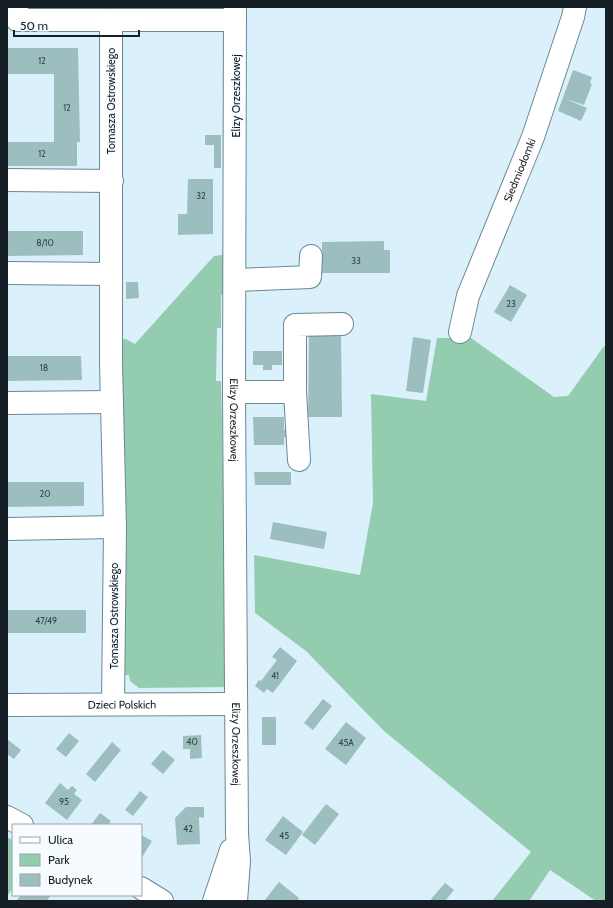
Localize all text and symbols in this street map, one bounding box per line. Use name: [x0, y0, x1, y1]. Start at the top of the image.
scale bar: [14, 12, 139, 38]
text: 50 m: [20, 18, 48, 33]
street label: Tomasza Ostrowskiego: [104, 48, 118, 154]
street label: Elizy Orzeszkowej: [229, 54, 243, 138]
house number: 12: [38, 55, 46, 66]
house number: 12: [63, 102, 71, 113]
street label: Siedmiodomki: [500, 136, 539, 204]
house number: 12: [38, 148, 46, 159]
house number: 32: [196, 190, 206, 201]
house number: 8/10: [36, 237, 54, 248]
house number: 33: [351, 255, 361, 266]
house number: 23: [506, 298, 516, 309]
house number: 18: [40, 362, 48, 373]
street label: Elizy Orzeszkowej: [227, 378, 241, 462]
house number: 20: [40, 488, 51, 499]
street label: Tomasza Ostrowskiego: [107, 563, 121, 669]
house number: 47/49: [35, 615, 57, 626]
house number: 41: [271, 670, 279, 681]
street label: Dzieci Polskich: [88, 697, 156, 712]
street label: Elizy Orzeszkowej: [229, 702, 244, 786]
house number: 40: [186, 736, 198, 747]
house number: 45A: [338, 737, 354, 748]
house number: 95: [59, 796, 69, 807]
house number: 42: [183, 823, 193, 834]
legend: [12, 824, 142, 896]
house number: 45: [279, 830, 289, 841]
text: Ulica: [48, 832, 73, 847]
text: Park: [48, 852, 70, 867]
text: Budynek: [48, 872, 93, 887]

